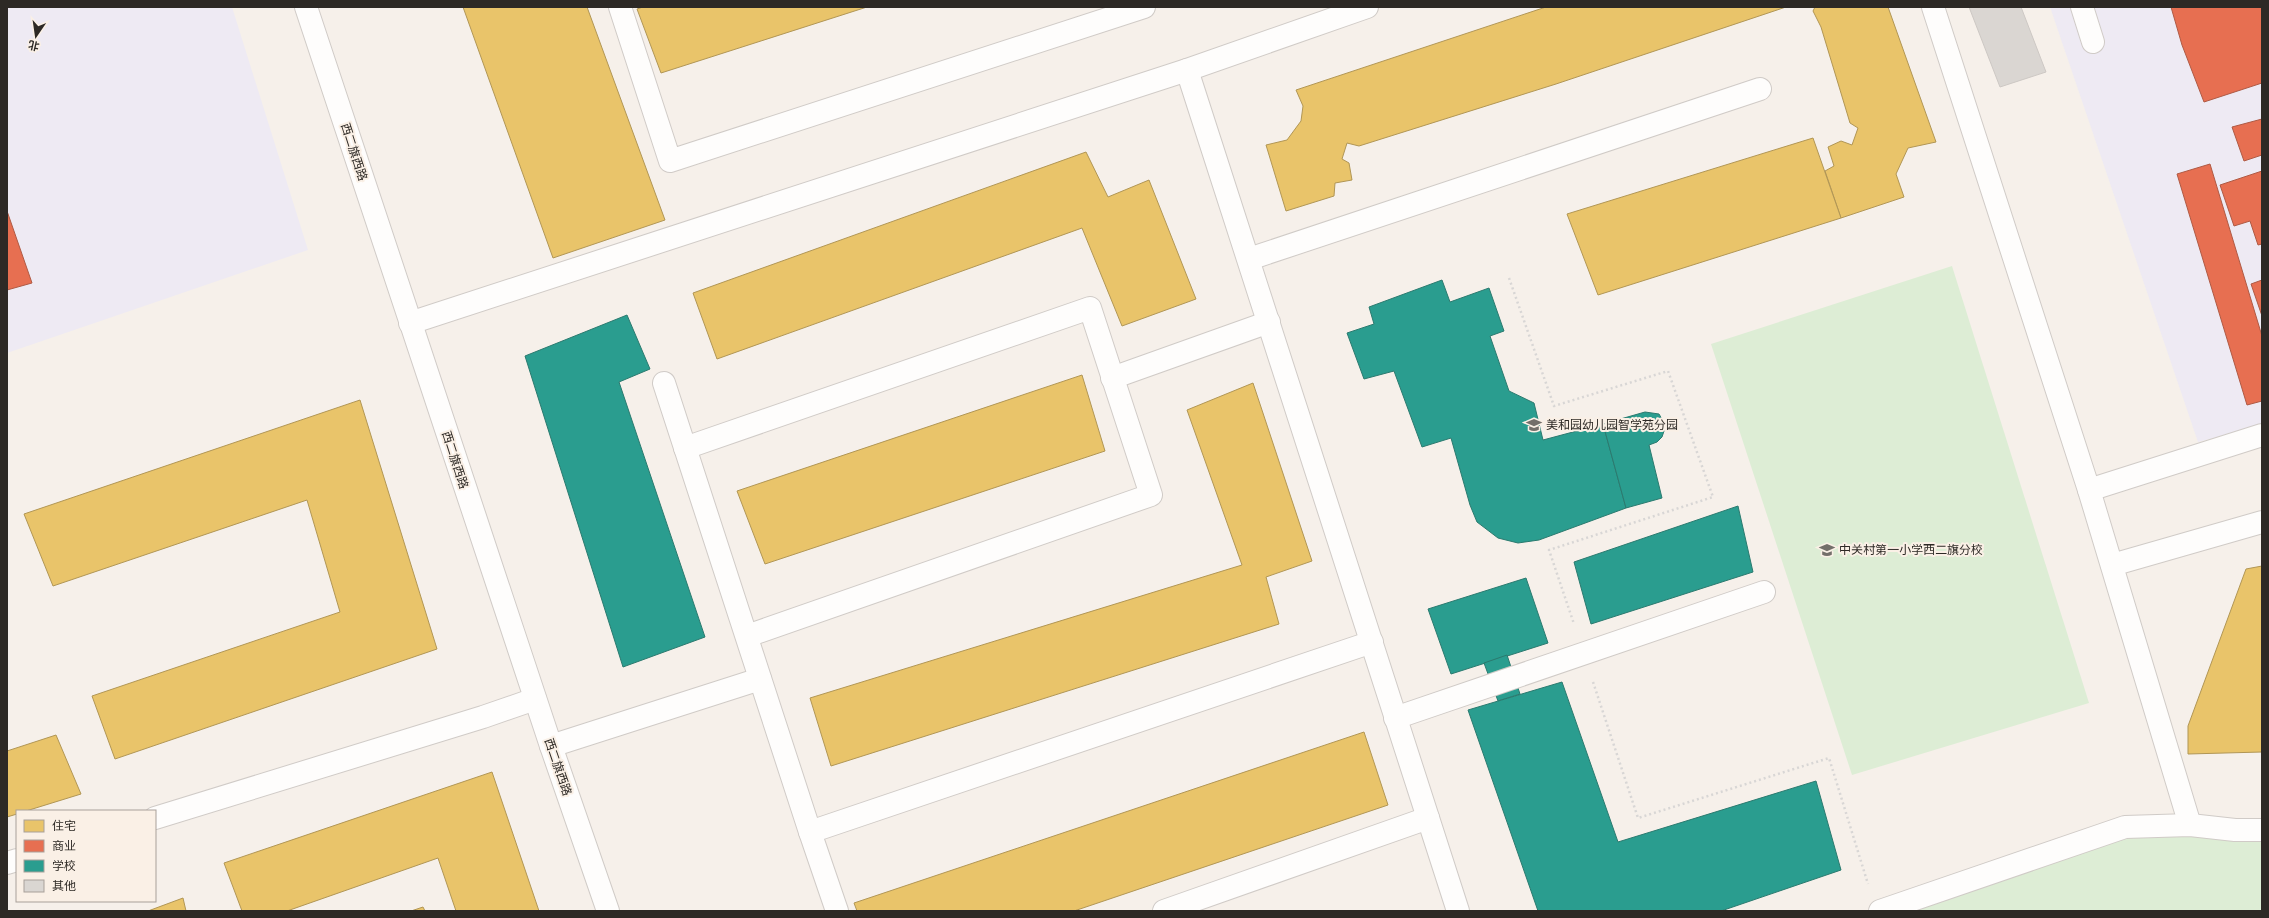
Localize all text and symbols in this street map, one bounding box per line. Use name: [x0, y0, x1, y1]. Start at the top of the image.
north arrow: [16, 16, 56, 56]
text: 北: [27, 38, 41, 53]
street label: 西二旗西路: [337, 121, 370, 183]
school or university icon: 美和园幼儿园智学苑分园: [1525, 416, 1543, 434]
place label: 美和园幼儿园智学苑分园: [1546, 418, 1678, 433]
street label: 西二旗西路: [438, 429, 471, 491]
school or university icon: 中关村第一小学西二旗分校: [1818, 541, 1836, 559]
place label: 中关村第一小学西二旗分校: [1839, 543, 1983, 558]
street label: 西二旗西路: [541, 736, 574, 798]
legend: [16, 810, 156, 902]
text: 住宅: [52, 819, 76, 834]
text: 商业: [52, 839, 76, 854]
text: 学校: [52, 859, 76, 874]
text: 其他: [52, 879, 76, 894]

